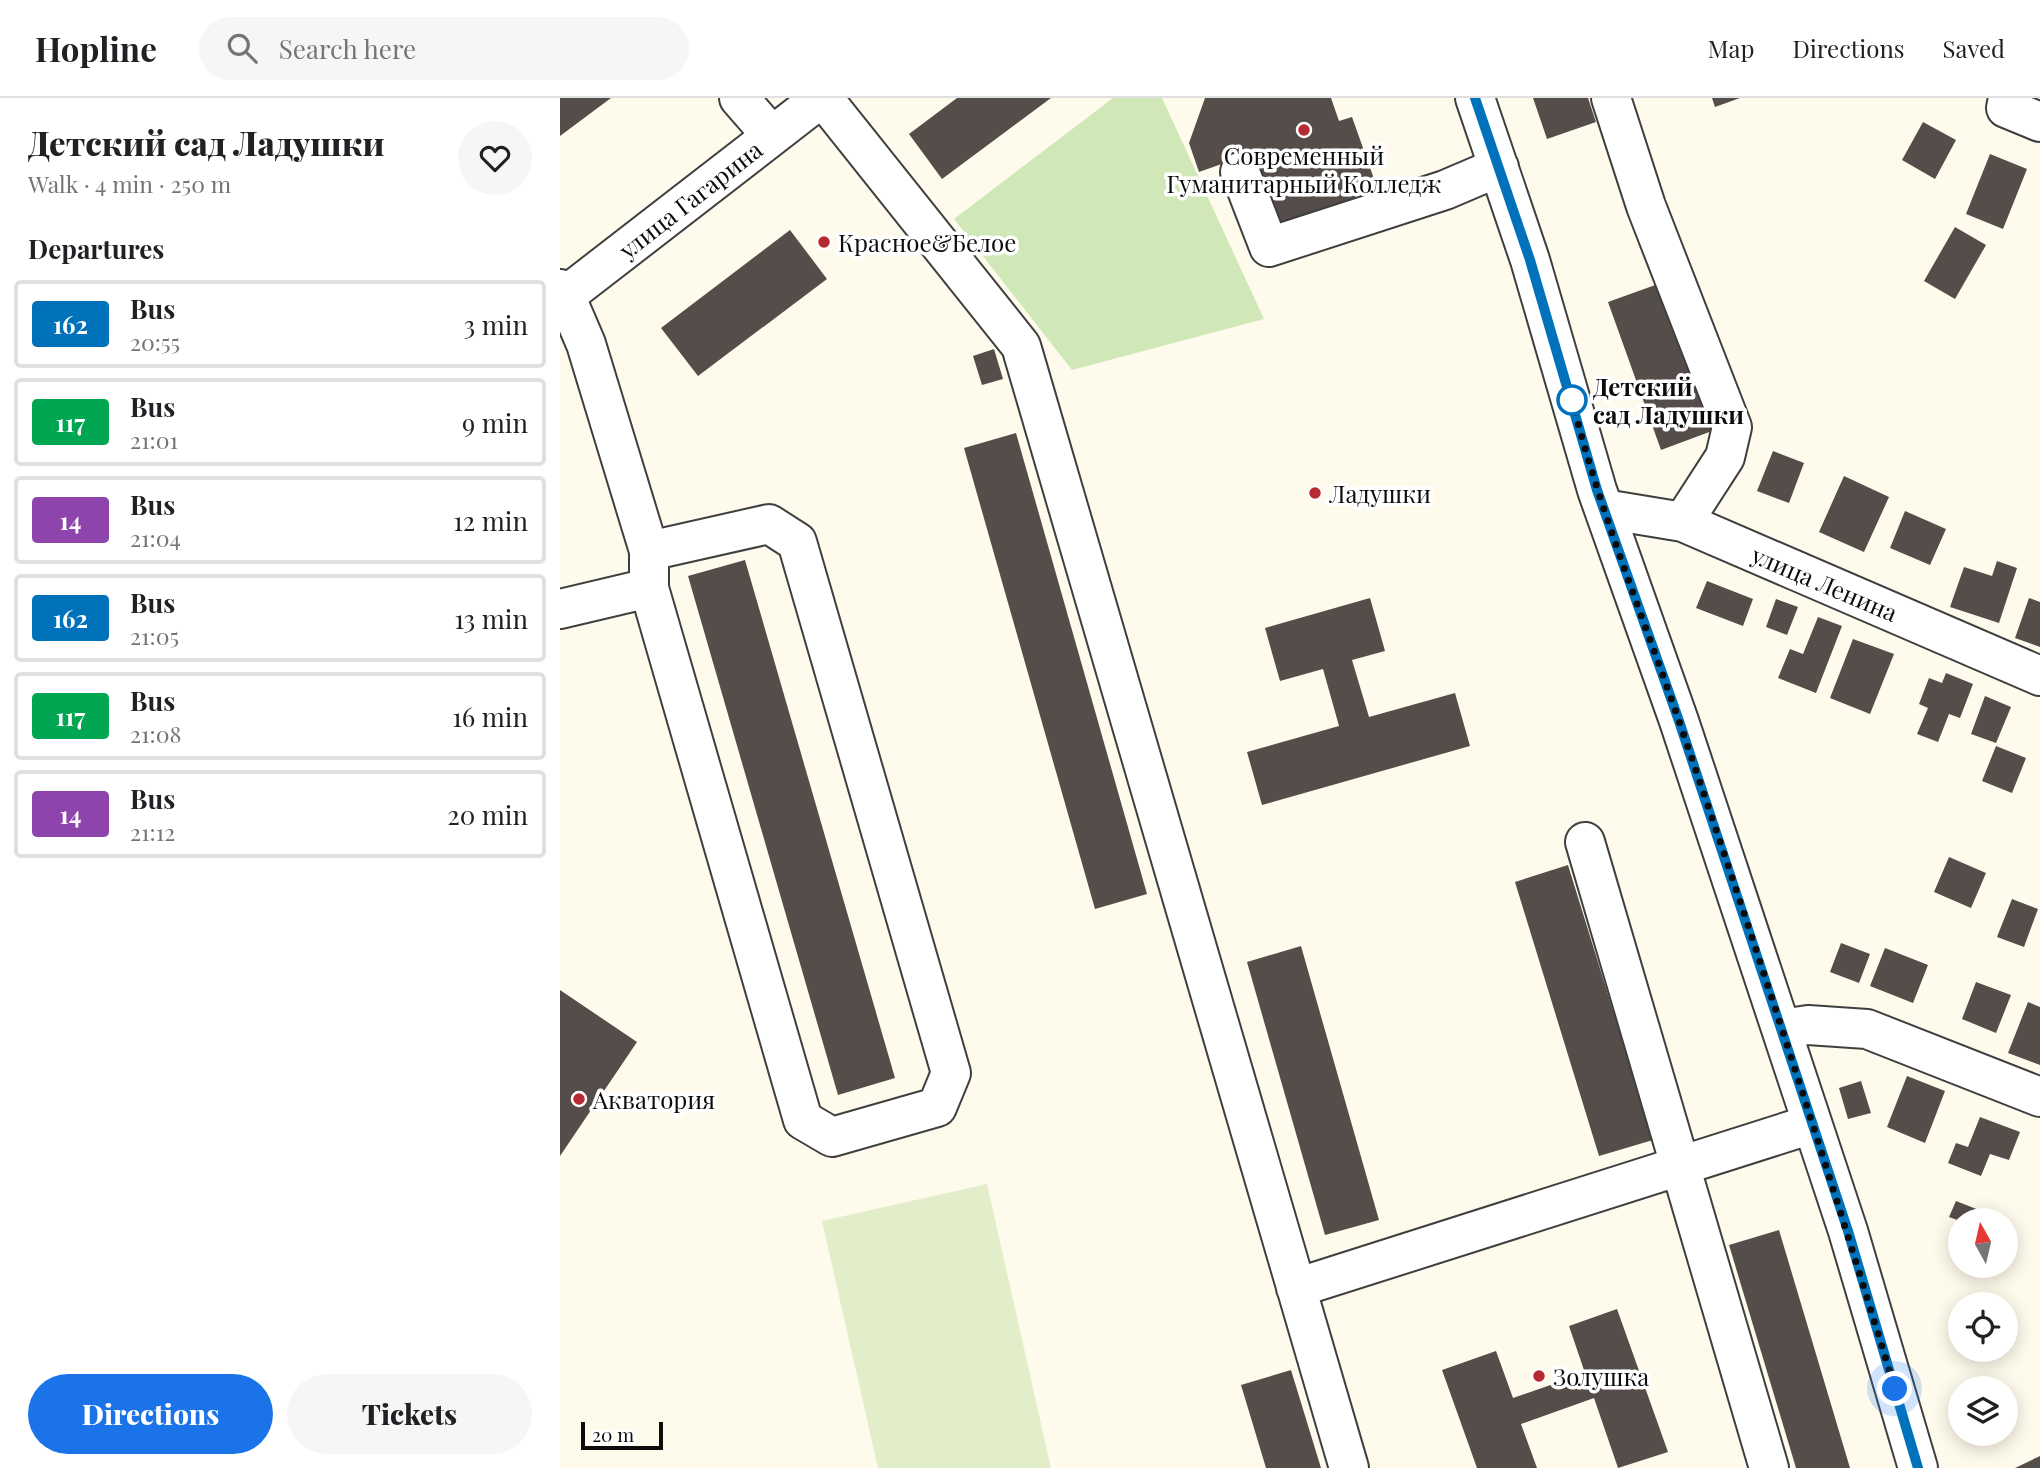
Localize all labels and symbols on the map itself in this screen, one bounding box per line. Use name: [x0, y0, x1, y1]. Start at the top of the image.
marker: Современный Гуманитарный Колледж: [1296, 122, 1312, 138]
street label: улица Гагарина: [611, 133, 768, 266]
place label: Современный Гуманитарный Колледж: [1166, 139, 1442, 199]
place label: Красное&Белое: [838, 226, 1016, 258]
marker: Красное&Белое: [816, 234, 832, 250]
place label: Детский сад Ладушки: [1593, 370, 1744, 430]
marker: Детский сад Ладушки: [1557, 385, 1587, 415]
place label: Ладушки: [1328, 477, 1431, 509]
marker: Ладушки: [1307, 485, 1323, 501]
street label: улица Ленина: [1746, 538, 1903, 628]
place label: Акватория: [592, 1083, 715, 1115]
marker: Акватория: [571, 1091, 587, 1107]
north arrow: [1948, 1208, 2018, 1278]
place label: Золушка: [1553, 1360, 1649, 1392]
marker: Золушка: [1531, 1368, 1547, 1384]
your location: [1877, 1371, 1912, 1406]
scale bar: [581, 1419, 663, 1451]

